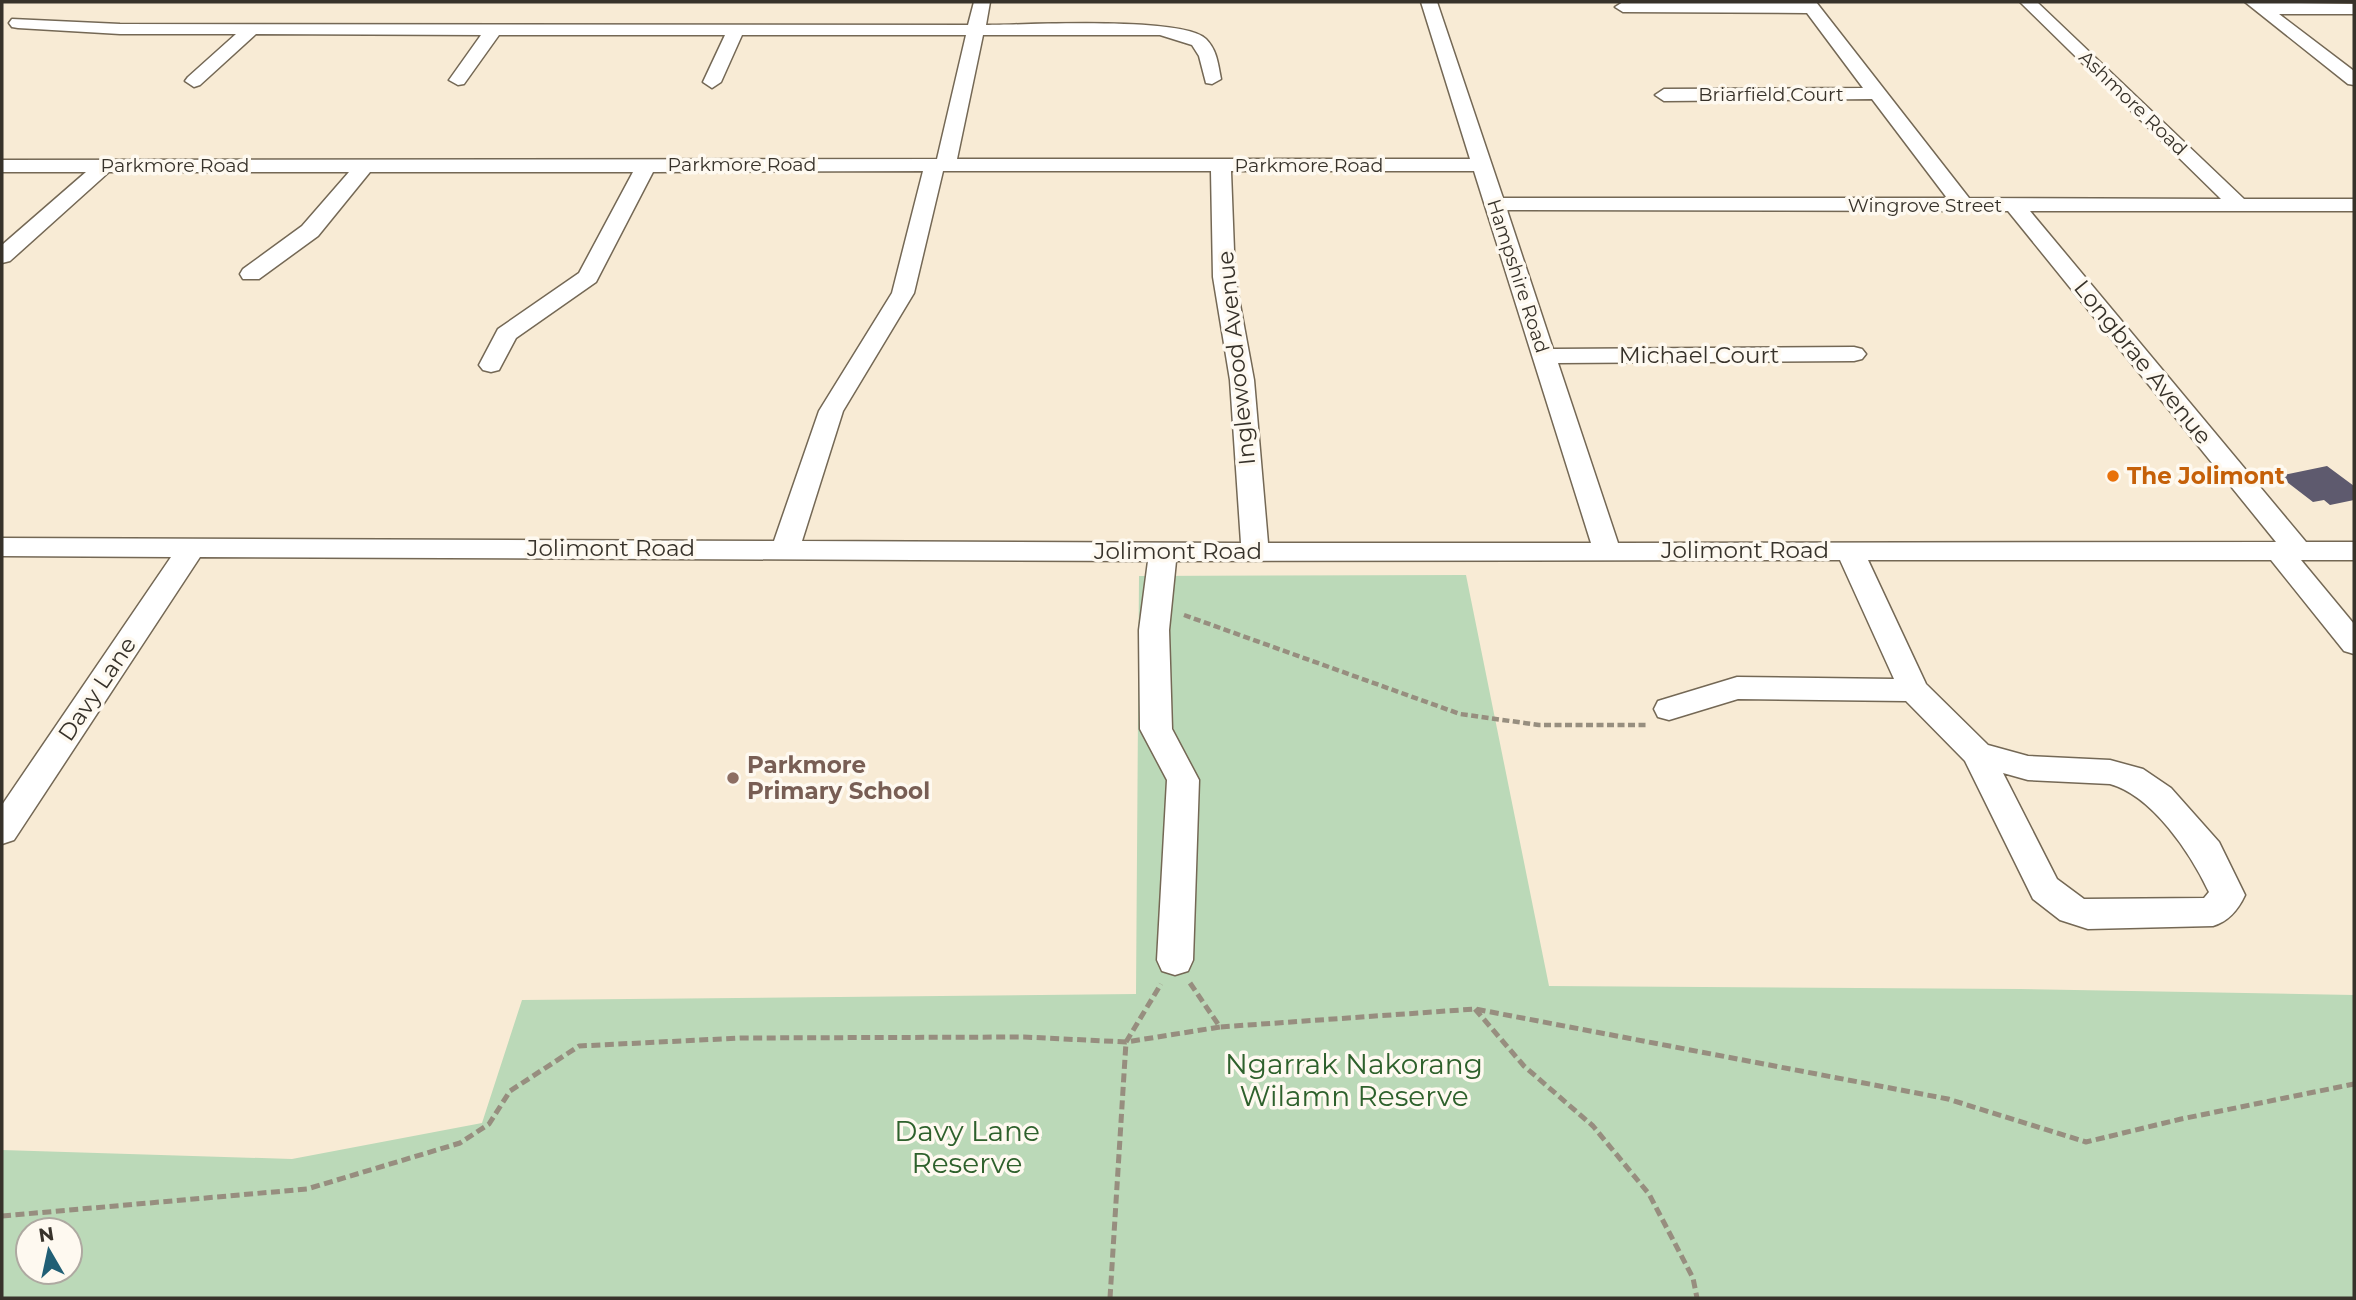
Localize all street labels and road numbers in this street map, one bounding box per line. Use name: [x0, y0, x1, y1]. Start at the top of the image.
street label: Ashmore Road: [2074, 46, 2192, 160]
street label: Briarfield Court: [1698, 83, 1844, 106]
street label: Parkmore Road: [668, 153, 816, 176]
street label: Parkmore Road: [101, 154, 249, 177]
street label: Parkmore Road: [1235, 154, 1383, 177]
street label: Wingrove Street: [1848, 194, 2003, 217]
street label: Hampshire Road: [1482, 196, 1554, 356]
street label: Inglewood Avenue: [1211, 250, 1261, 466]
street label: Longbrae Avenue: [2068, 274, 2218, 450]
street label: Michael Court: [1619, 341, 1779, 369]
street label: Jolimont Road: [526, 534, 695, 562]
street label: Jolimont Road: [1660, 536, 1829, 564]
street label: Jolimont Road: [1093, 537, 1262, 565]
street label: Davy Lane: [52, 632, 142, 746]

